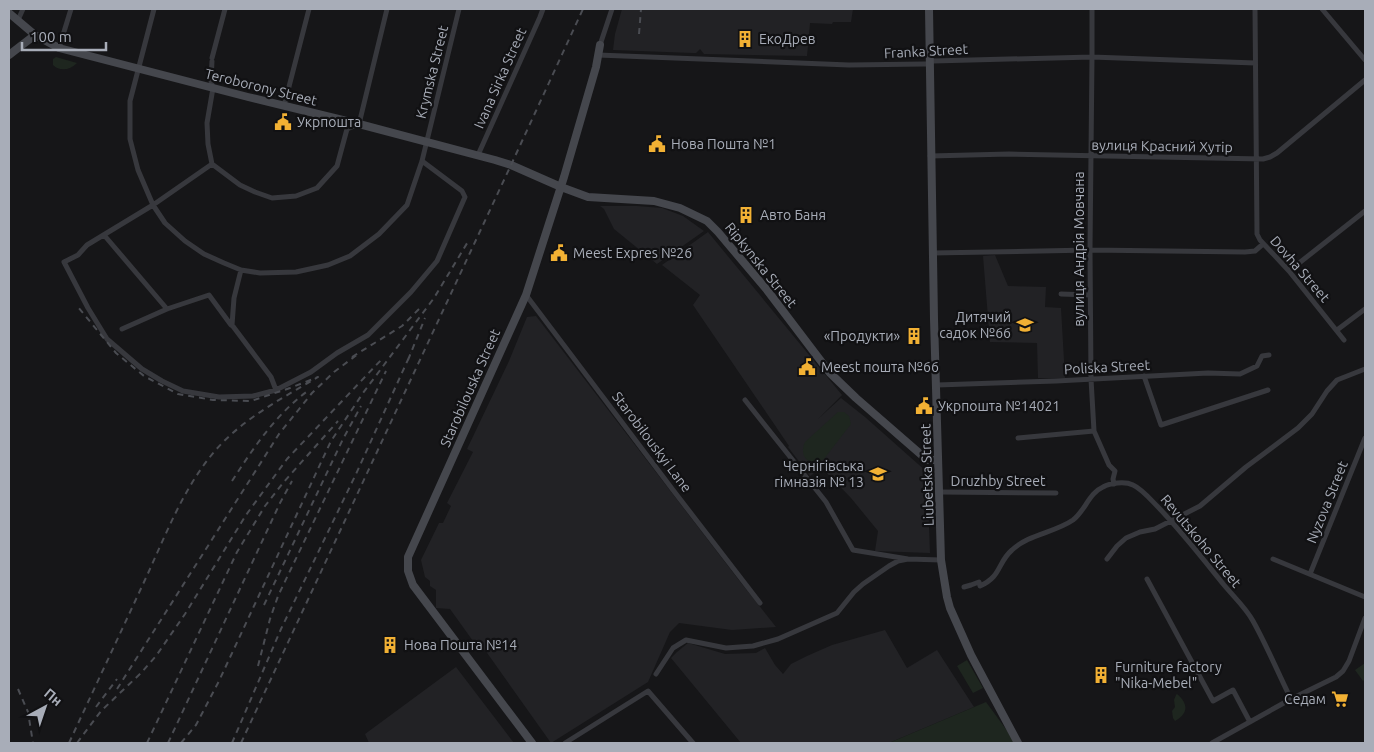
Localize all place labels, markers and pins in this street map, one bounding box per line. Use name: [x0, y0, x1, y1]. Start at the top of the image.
building icon: ЕкоДрев: [735, 29, 755, 49]
place label: ЕкоДрев: [759, 31, 815, 47]
public building icon: Укрпошта: [273, 112, 293, 132]
place label: Укрпошта: [297, 114, 361, 130]
public building icon: Нова Пошта №1: [647, 134, 667, 154]
place label: Нова Пошта №1: [671, 136, 776, 152]
building icon: Авто Баня: [736, 205, 756, 225]
place label: Авто Баня: [760, 207, 826, 223]
public building icon: Meest Expres №26: [549, 243, 569, 263]
place label: Meest Expres №26: [573, 245, 692, 261]
place label: Дитячий садок №66: [939, 309, 1011, 341]
school or university icon: Дитячий садок №66: [1015, 315, 1035, 335]
building icon: «Продукти»: [904, 326, 924, 346]
place label: «Продукти»: [824, 328, 900, 344]
public building icon: Meest пошта №66: [797, 357, 817, 377]
place label: Meest пошта №66: [821, 359, 939, 375]
public building icon: Укрпошта №14021: [914, 396, 934, 416]
place label: Укрпошта №14021: [938, 398, 1060, 414]
place label: Чернігівська гімназія № 13: [774, 458, 864, 490]
school or university icon: Чернігівська гімназія № 13: [868, 464, 888, 484]
building icon: Нова Пошта №14: [380, 635, 400, 655]
place label: Нова Пошта №14: [404, 637, 517, 653]
place label: Furniture factory "Nika-Mebel": [1115, 659, 1222, 691]
building icon: Furniture factory "Nika-Mebel": [1091, 665, 1111, 685]
supermarket icon: Седам: [1330, 689, 1350, 709]
place label: Седам: [1284, 691, 1326, 707]

